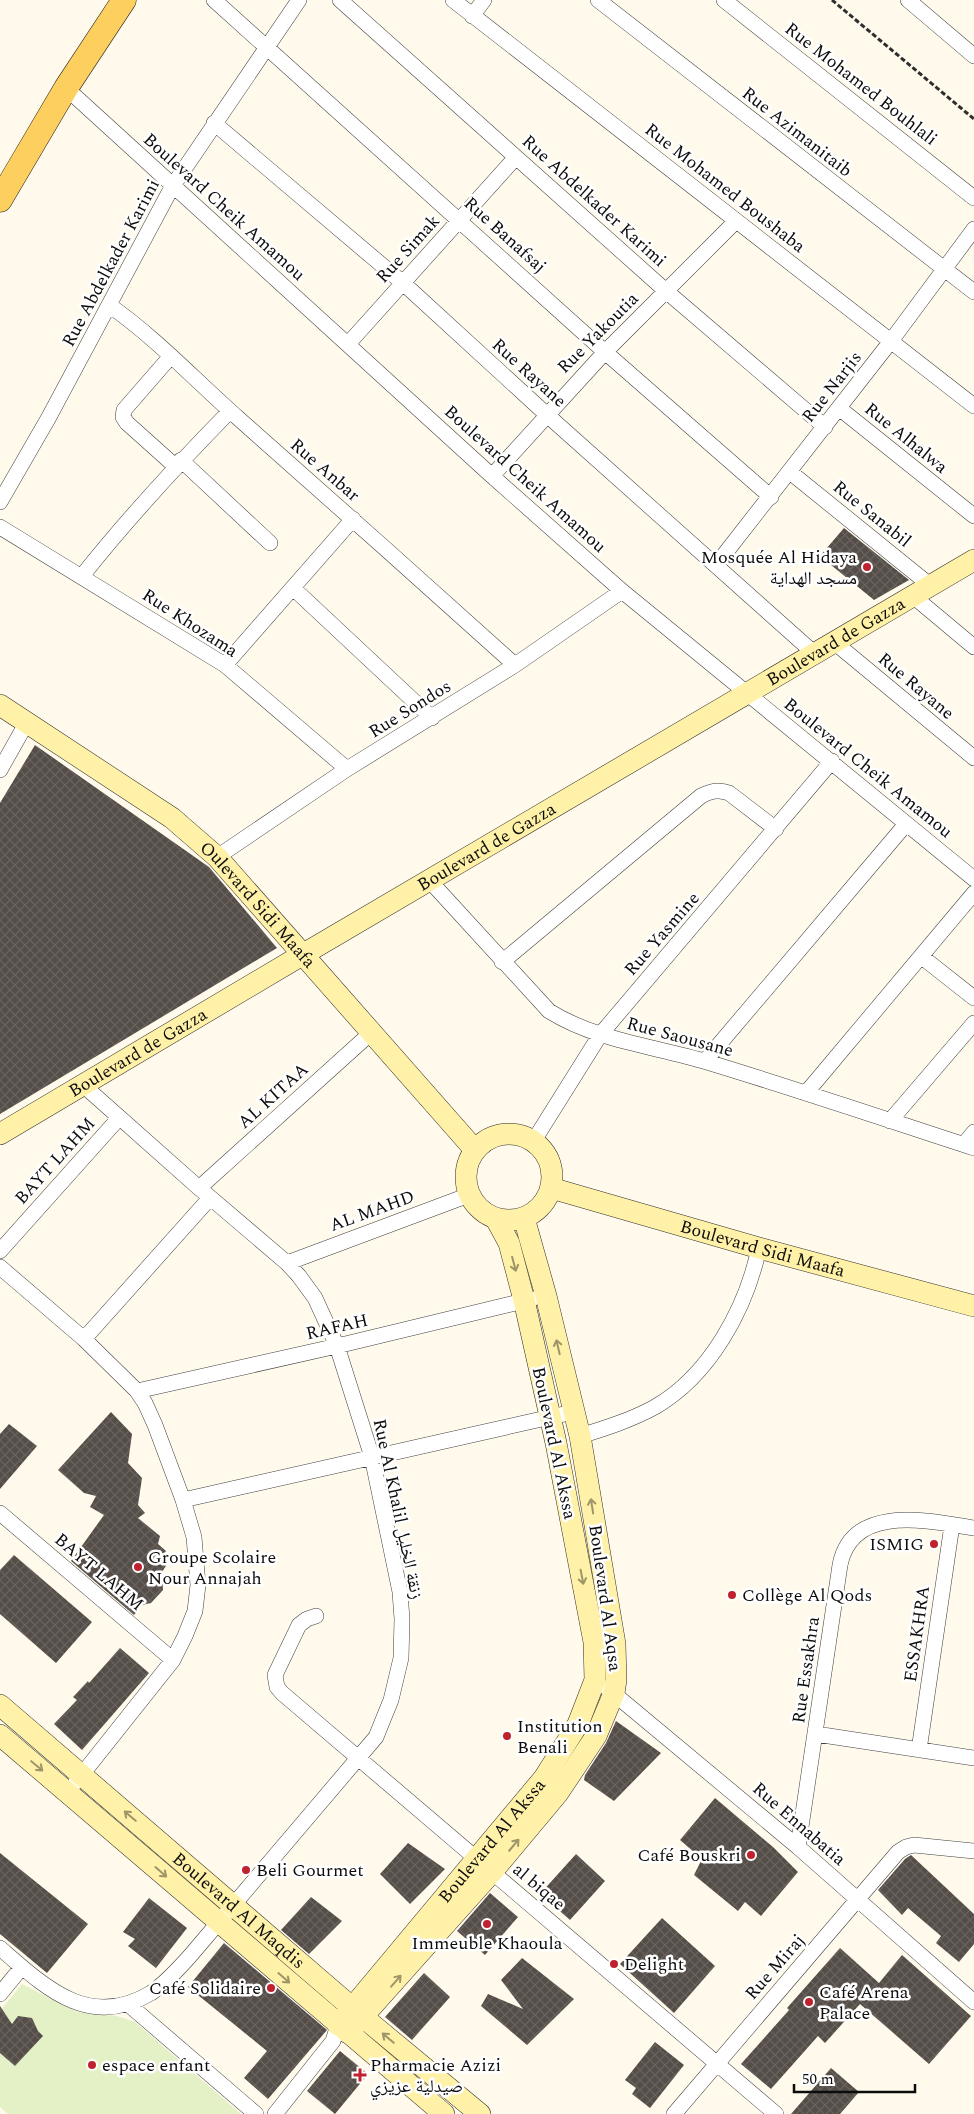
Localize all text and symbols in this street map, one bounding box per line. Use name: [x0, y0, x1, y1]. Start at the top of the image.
street label: Rue Mohamed Bouhlali: [779, 16, 943, 152]
street label: Rue Azimanitaib: [736, 80, 858, 184]
street label: Rue Mohamed Boushaba: [639, 116, 811, 260]
street label: Boulevard Cheik Amamou: [137, 127, 311, 287]
street label: Rue Abdelkader Karimi: [516, 128, 672, 274]
street label: Rue Abdelkader Karimi: [55, 174, 167, 352]
street label: Rue Banafsaj: [458, 190, 552, 280]
street label: Rue Simak: [370, 209, 446, 289]
street label: Rue Yakoutia: [551, 286, 645, 380]
street label: Rue Rayane: [486, 332, 572, 414]
street label: Rue Narjis: [795, 345, 869, 429]
street label: Rue Alhalwa: [858, 396, 954, 480]
street label: Boulevard Cheik Amamou: [438, 399, 612, 559]
street label: Rue Anbar: [284, 432, 366, 508]
street label: Rue Sanabil: [827, 474, 917, 554]
place label: Mosquée Al Hidaya مسجد الهداية: [701, 544, 857, 592]
marker: Mosquée Al Hidaya مسجد الهداية: [861, 561, 873, 573]
street label: Rue Khozama: [137, 582, 243, 664]
street label: Boulevard de Gazza: [761, 590, 910, 693]
street label: Rue Rayane: [872, 646, 960, 726]
street label: Rue Sondos: [363, 673, 457, 745]
street label: Boulevard Cheik Amamou: [778, 691, 958, 845]
street label: Boulevard de Gazza: [412, 795, 561, 898]
street label: Oulevard Sidi Maafa: [194, 834, 322, 974]
street label: Rue Yasmine: [618, 886, 706, 982]
street label: Boulevard de Gazza: [63, 1001, 212, 1104]
street label: Rue Saousane: [624, 1010, 736, 1064]
street label: AL KITAA: [231, 1057, 315, 1135]
street label: BAYT LAHM: [8, 1111, 102, 1211]
street label: AL MAHD: [326, 1183, 418, 1239]
street label: Boulevard Sidi Maafa: [677, 1212, 848, 1284]
one-way arrow: [510, 1255, 520, 1271]
street label: RAFAH: [303, 1307, 371, 1347]
one-way arrow: [553, 1340, 562, 1356]
street label: Boulevard Al Akssa: [525, 1364, 583, 1522]
street label: Rue Al Khalil زنقة الخليل: [366, 1416, 430, 1602]
one-way arrow: [586, 1498, 596, 1514]
street label: Boulevard Al Aqsa: [581, 1523, 629, 1673]
street label: BAYT LAHM: [48, 1526, 150, 1618]
place label: ISMIG: [869, 1531, 924, 1558]
marker: ISMIG: [928, 1538, 940, 1550]
place label: Groupe Scolaire Nour Annajah: [148, 1544, 276, 1592]
marker: Groupe Scolaire Nour Annajah: [132, 1561, 144, 1573]
one-way arrow: [577, 1568, 587, 1584]
place label: Collège Al Qods: [742, 1582, 872, 1609]
street label: ESSAKHRA: [897, 1584, 937, 1684]
marker: Collège Al Qods: [726, 1589, 738, 1601]
street label: Rue Essakhra: [785, 1615, 827, 1725]
place label: Institution Benali: [517, 1713, 603, 1761]
marker: Institution Benali: [501, 1730, 513, 1742]
one-way arrow: [30, 1760, 43, 1771]
street label: Boulevard Al Akssa: [432, 1772, 552, 1909]
street label: Rue Ennabatia: [746, 1776, 852, 1872]
one-way arrow: [124, 1811, 137, 1822]
one-way arrow: [508, 1839, 519, 1852]
place label: Café Bouskri: [638, 1842, 741, 1869]
street label: Boulevard Al Maqdis: [166, 1845, 311, 1975]
marker: Café Bouskri: [745, 1849, 757, 1861]
place label: Beli Gourmet: [256, 1857, 364, 1884]
street label: al biqae: [507, 1857, 571, 1917]
marker: Beli Gourmet: [240, 1864, 252, 1876]
one-way arrow: [154, 1866, 167, 1877]
marker: Immeuble Khaoula: [481, 1918, 493, 1930]
street label: Rue Miraj: [739, 1928, 811, 2006]
place label: Immeuble Khaoula: [411, 1930, 563, 1957]
place label: Delight: [624, 1951, 684, 1978]
marker: Delight: [608, 1958, 620, 1970]
one-way arrow: [277, 1972, 290, 1984]
one-way arrow: [390, 1974, 401, 1987]
place label: Café Solidaire: [149, 1975, 261, 2002]
place label: Café Arena Palace: [819, 1979, 909, 2027]
marker: Café Solidaire: [265, 1982, 277, 1994]
marker: Café Arena Palace: [803, 1996, 815, 2008]
one-way arrow: [382, 2032, 395, 2044]
place label: espace enfant: [102, 2052, 210, 2079]
place label: Pharmacie Azizi صيدلية عزيزي: [370, 2052, 501, 2100]
marker: espace enfant: [86, 2059, 98, 2071]
scale bar: [794, 2062, 915, 2094]
text: 50 m: [802, 2068, 834, 2091]
marker: Pharmacie Azizi صيدلية عزيزي: [354, 2069, 366, 2081]

